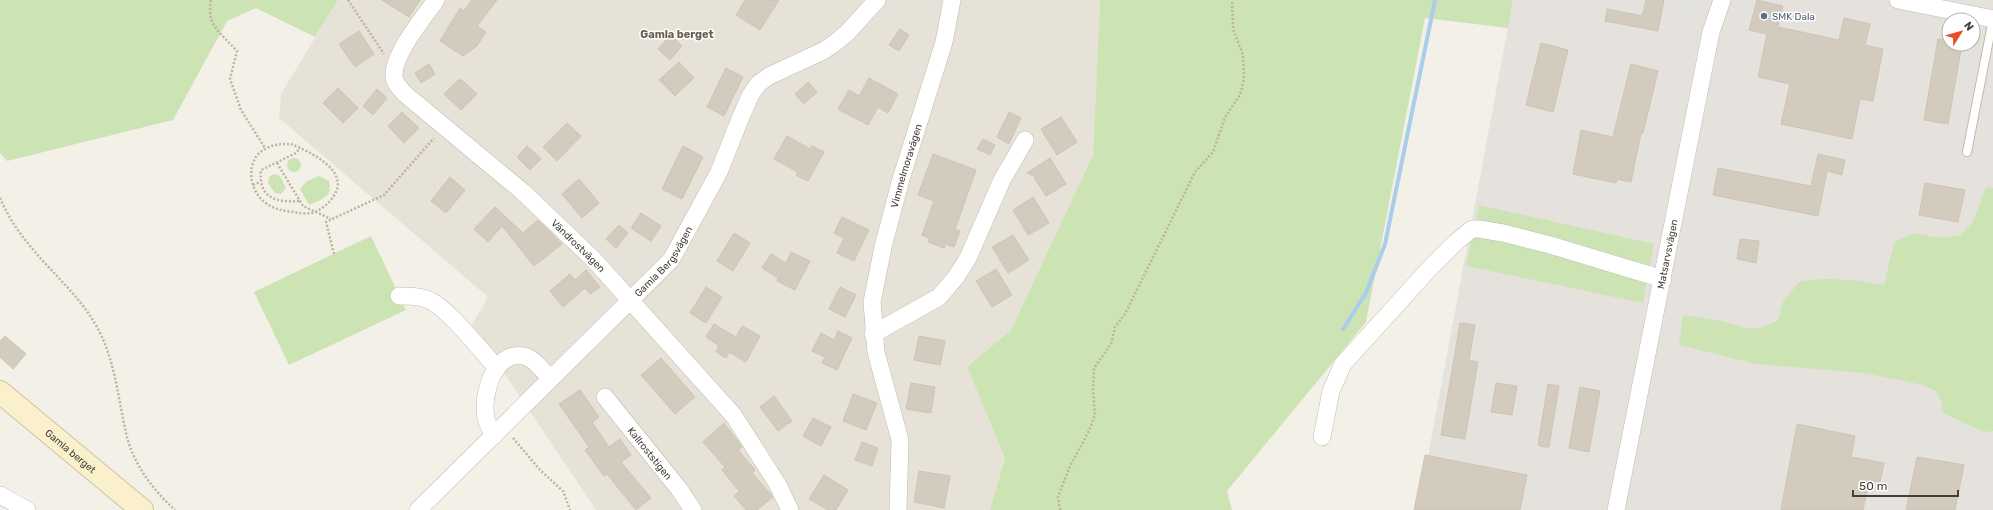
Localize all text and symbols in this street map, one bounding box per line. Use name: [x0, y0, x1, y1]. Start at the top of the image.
marker: SMK Dala: [1759, 11, 1769, 21]
place label: SMK Dala: [1772, 11, 1815, 23]
north arrow: [1941, 12, 1981, 52]
text: N: [1961, 19, 1976, 33]
district label: Gamla berget: [640, 28, 714, 41]
street label: Vimmelmoravägen: [889, 122, 925, 209]
street label: Vändrostvägen: [548, 217, 607, 275]
street label: Matsarvsvägen: [1655, 218, 1681, 290]
street label: Gamla Bergsvägen: [632, 224, 695, 300]
street label: Kallroststigen: [625, 425, 674, 482]
street label: Gamla berget: [42, 427, 98, 476]
scale bar: [1853, 472, 1958, 498]
text: 50 m: [1859, 479, 1887, 493]

